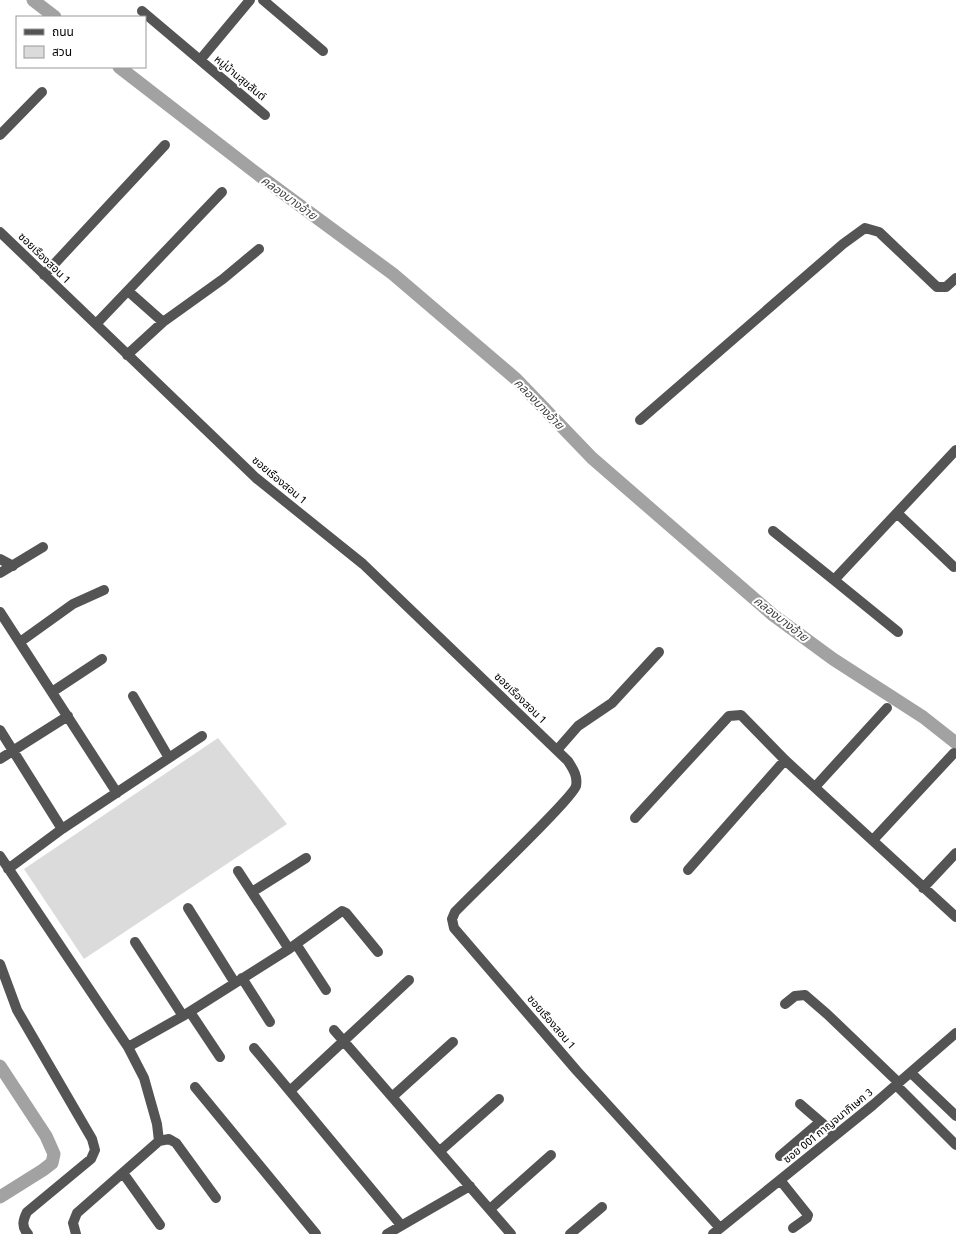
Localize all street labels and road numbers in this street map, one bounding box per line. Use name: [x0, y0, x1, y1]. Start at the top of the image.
street label: หมู่บ้านสุขสันต์: [212, 53, 268, 103]
street label: ซอยเรืองสอน 1: [15, 230, 73, 286]
street label: ซอยเรืองสอน 1: [249, 454, 309, 506]
street label: ซอยเรืองสอน 1: [491, 670, 549, 726]
street label: ซอยเรืองสอน 1: [524, 993, 578, 1051]
street label: ซอย 001 กาญจนาภิเษก 3: [781, 1086, 875, 1166]

